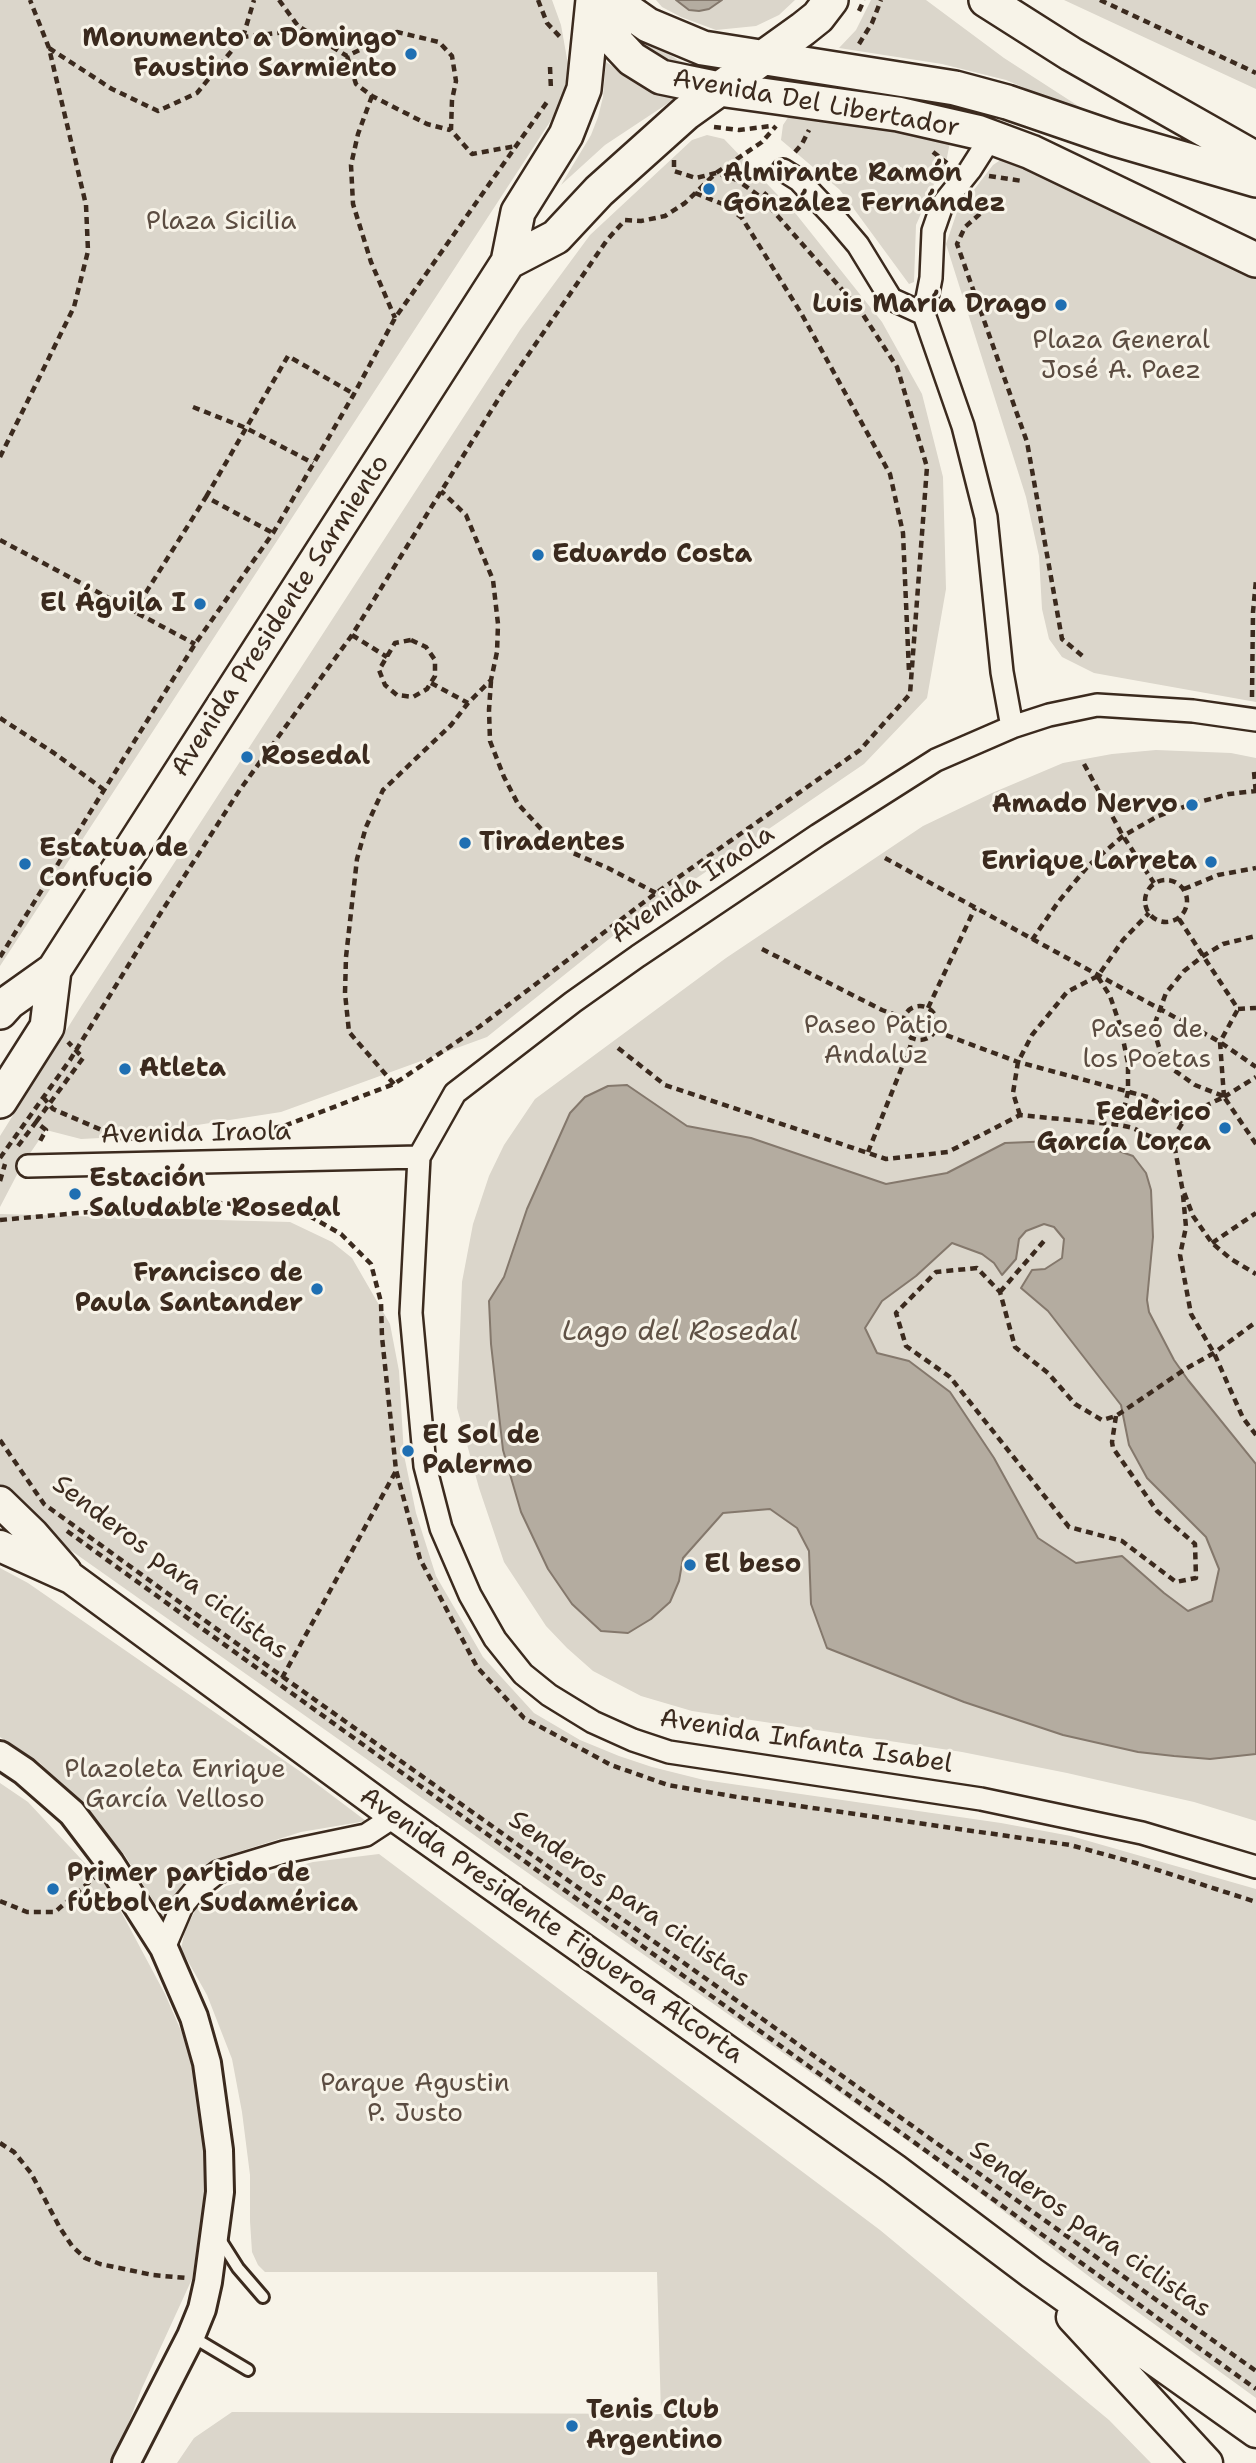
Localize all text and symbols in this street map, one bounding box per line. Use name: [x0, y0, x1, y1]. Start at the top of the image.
place label: Monumento a Domingo Faustino Sarmiento: [82, 23, 397, 84]
marker: Monumento a Domingo Faustino Sarmiento: [403, 46, 419, 62]
street label: Avenida Del Libertador: [670, 63, 962, 145]
place label: Almirante Ramón González Fernández: [723, 158, 1006, 220]
marker: Almirante Ramón González Fernández: [701, 181, 717, 197]
park label: Plaza Sicilia: [146, 206, 296, 238]
place label: Luis María Drago: [812, 289, 1047, 321]
marker: Luis María Drago: [1053, 297, 1069, 313]
park label: Plaza General José A. Paez: [1032, 325, 1210, 386]
street label: Avenida Presidente Sarmiento: [165, 449, 397, 783]
place label: Eduardo Costa: [552, 539, 752, 571]
marker: Eduardo Costa: [530, 547, 546, 563]
place label: El Águila I: [40, 588, 186, 620]
marker: El Águila I: [192, 596, 208, 612]
place label: Rosedal: [261, 741, 370, 773]
marker: Rosedal: [239, 749, 255, 765]
place label: Amado Nervo: [992, 789, 1178, 821]
marker: Amado Nervo: [1184, 797, 1200, 813]
street label: Avenida Iraola: [605, 819, 781, 951]
place label: Tiradentes: [479, 827, 625, 859]
place label: Estatua de Confucio: [39, 833, 188, 894]
marker: Tiradentes: [457, 835, 473, 851]
place label: Enrique Larreta: [981, 846, 1197, 878]
marker: Enrique Larreta: [1203, 854, 1219, 870]
marker: Estatua de Confucio: [17, 856, 33, 872]
park label: Paseo Patio Andaluz: [804, 1010, 948, 1072]
park label: Paseo de los Poetas: [1083, 1014, 1211, 1076]
place label: Atleta: [139, 1053, 226, 1085]
marker: Atleta: [117, 1061, 133, 1077]
place label: Federico García Lorca: [1037, 1097, 1211, 1158]
street label: Avenida Iraola: [101, 1117, 291, 1151]
marker: Federico García Lorca: [1217, 1120, 1233, 1136]
place label: Estación Saludable Rosedal: [89, 1163, 341, 1224]
marker: Estación Saludable Rosedal: [67, 1186, 83, 1202]
place label: Francisco de Paula Santander: [75, 1258, 303, 1320]
marker: Francisco de Paula Santander: [309, 1281, 325, 1297]
water label: Lago del Rosedal: [562, 1316, 798, 1350]
place label: El Sol de Palermo: [422, 1420, 540, 1482]
marker: El Sol de Palermo: [400, 1443, 416, 1459]
street label: Senderos para ciclistas: [46, 1469, 294, 1667]
place label: El beso: [704, 1549, 801, 1581]
marker: El beso: [682, 1557, 698, 1573]
street label: Avenida Infanta Isabel: [657, 1703, 955, 1781]
park label: Plazoleta Enrique García Velloso: [64, 1754, 286, 1816]
street label: Avenida Presidente Figueroa Alcorta: [353, 1781, 749, 2071]
street label: Senderos para ciclistas: [502, 1805, 756, 1995]
place label: Primer partido de fútbol en Sudamérica: [67, 1858, 358, 1920]
marker: Primer partido de fútbol en Sudamérica: [45, 1881, 61, 1897]
park label: Parque Agustin P. Justo: [320, 2068, 510, 2130]
street label: Senderos para ciclistas: [963, 2135, 1217, 2325]
place label: Tenis Club Argentino: [586, 2395, 723, 2456]
marker: Tenis Club Argentino: [564, 2418, 580, 2434]

